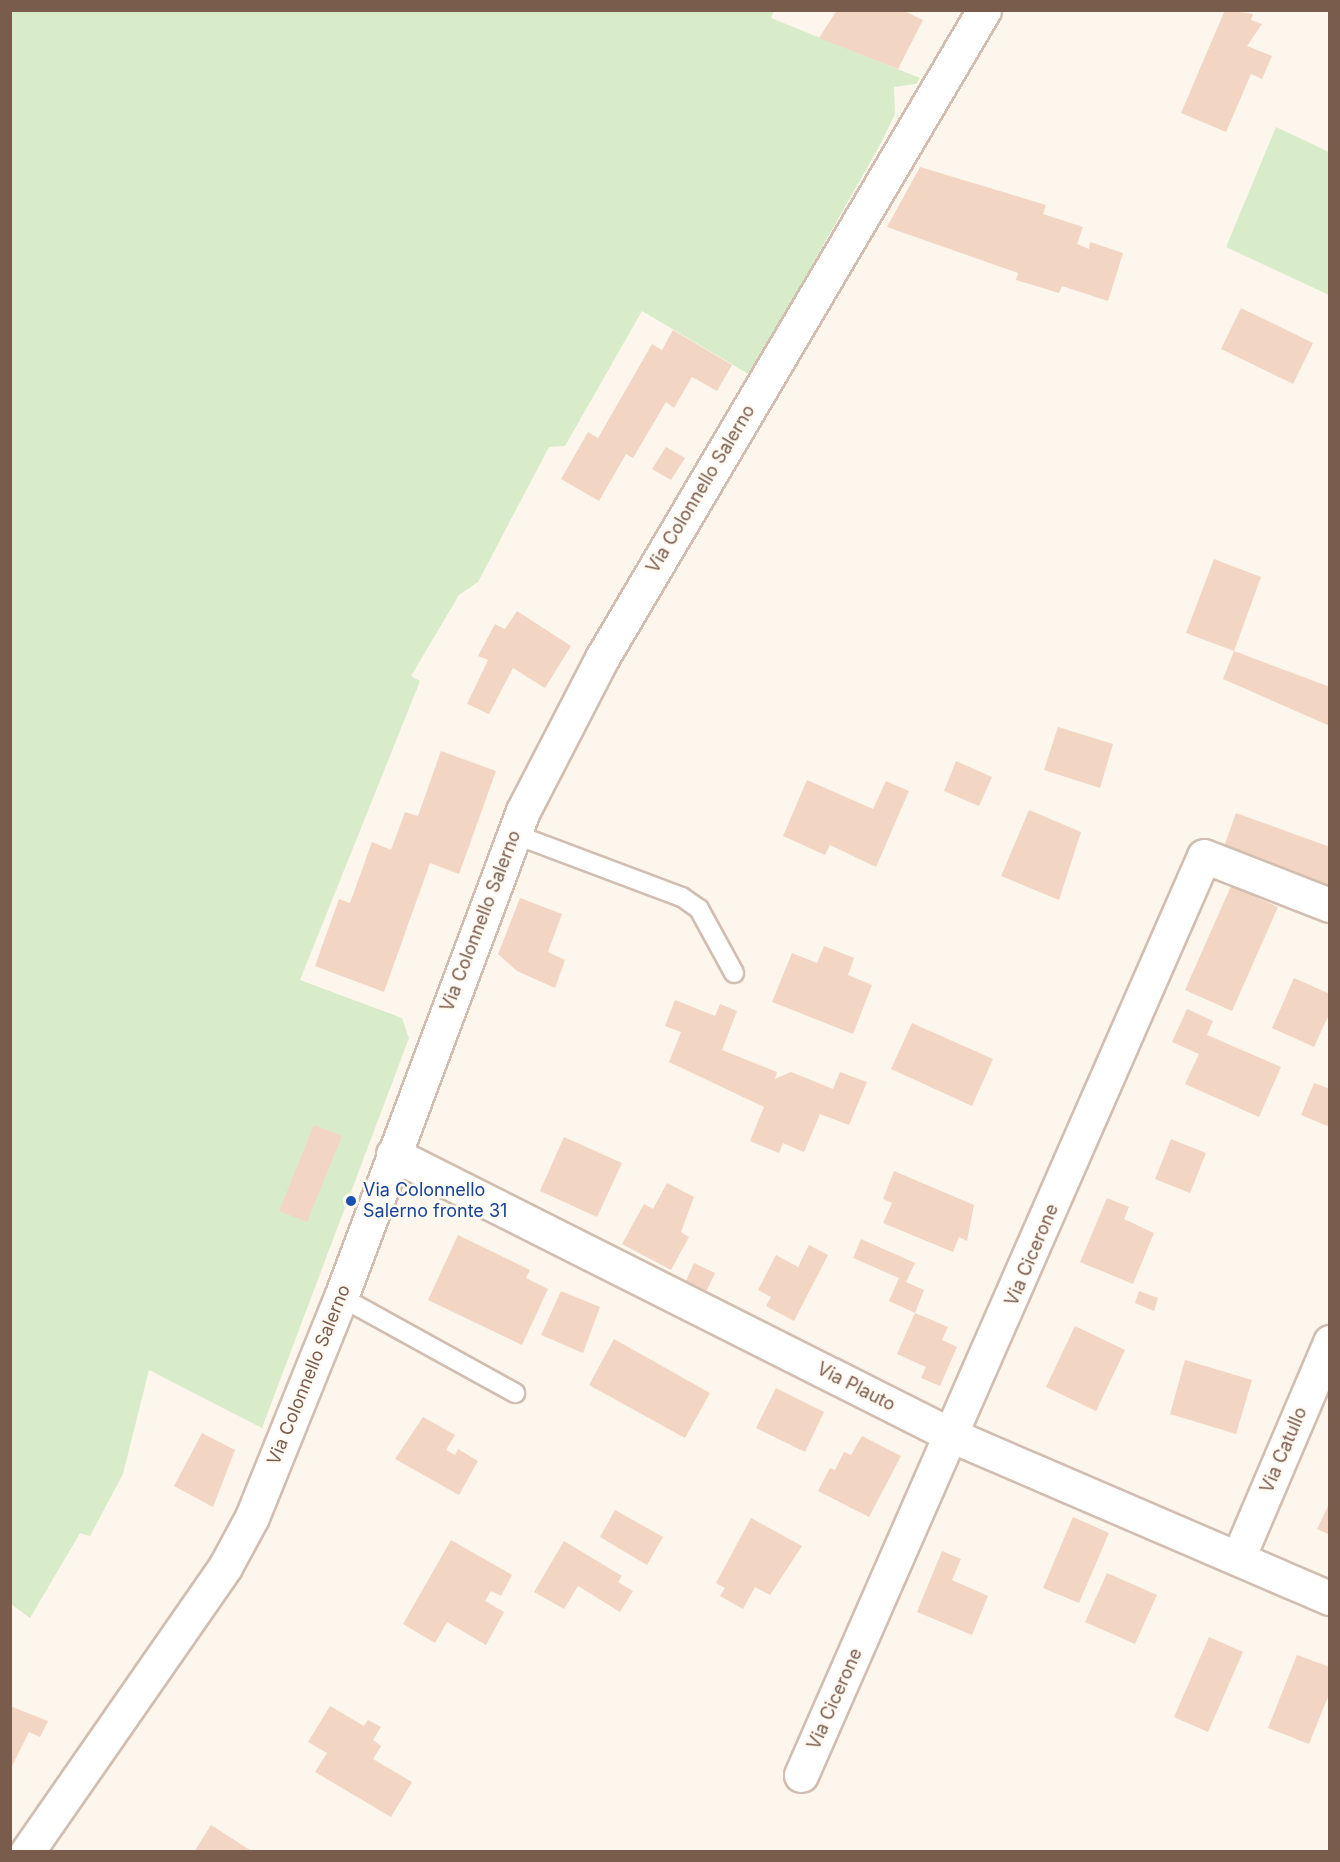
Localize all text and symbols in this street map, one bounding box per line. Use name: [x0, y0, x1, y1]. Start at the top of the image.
street label: Via Colonnello Salerno: [642, 401, 760, 577]
street label: Via Colonnello Salerno: [436, 827, 526, 1015]
place label: Via Colonnello Salerno fronte 31: [363, 1180, 507, 1222]
marker: Via Colonnello Salerno fronte 31: [344, 1194, 358, 1208]
street label: Via Cicerone: [1001, 1201, 1063, 1309]
street label: Via Colonnello Salerno: [263, 1282, 355, 1468]
street label: Via Plauto: [813, 1358, 899, 1416]
street label: Via Catullo: [1256, 1404, 1312, 1496]
street label: Via Cicerone: [803, 1645, 867, 1753]

